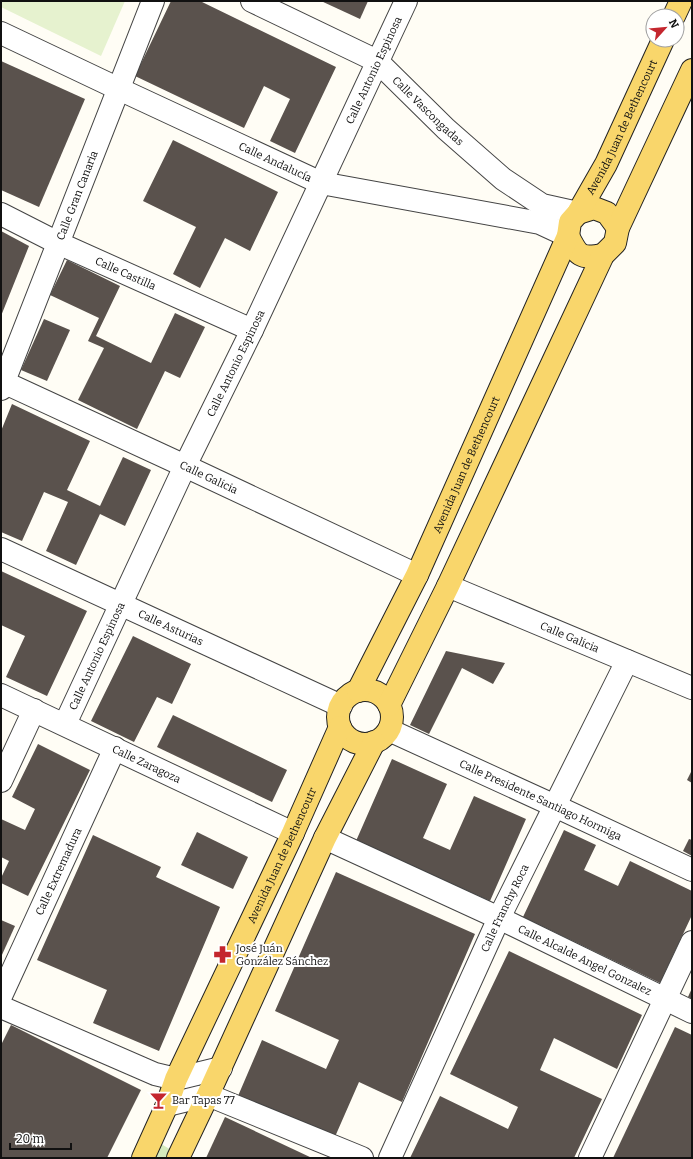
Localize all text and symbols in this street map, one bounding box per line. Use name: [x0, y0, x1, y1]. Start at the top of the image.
north arrow: [645, 8, 685, 48]
street label: Calle Antonio Espinosa: [343, 15, 405, 126]
text: N: [666, 17, 681, 31]
street label: Avenida Juan de Bethencourt: [584, 58, 660, 197]
street label: Calle Vascongadas: [389, 74, 466, 148]
street label: Calle Andalucía: [236, 140, 314, 185]
street label: Calle Gran Canaria: [54, 149, 101, 242]
street label: Calle Castilla: [93, 254, 158, 293]
street label: Calle Antonio Espinosa: [204, 308, 267, 419]
street label: Avenida Juan de Bethencourt: [431, 394, 503, 535]
street label: Calle Galicia: [178, 458, 240, 497]
street label: Calle Antonio Espinosa: [66, 600, 128, 712]
street label: Calle Asturias: [136, 607, 205, 648]
street label: Calle Galicia: [538, 619, 601, 655]
street label: Calle Zaragoza: [110, 742, 183, 786]
street label: Calle Presidente Santiago Hormiga: [457, 757, 624, 843]
street label: Avenida Juan de Bethencoutr: [245, 786, 319, 926]
street label: Calle Extremadura: [33, 826, 84, 918]
street label: Calle Franchy Roca: [478, 862, 532, 954]
street label: Calle Alcalde Angel Gonzalez: [516, 922, 654, 998]
place label: José Juán González Sánchez: [235, 942, 328, 968]
pharmacy icon: José Juán González Sánchez: [213, 944, 233, 964]
bar icon: Bar Tapas 77: [149, 1090, 169, 1110]
place label: Bar Tapas 77: [172, 1094, 235, 1107]
scale bar: [10, 1125, 71, 1151]
text: 20 m: [16, 1132, 45, 1146]

